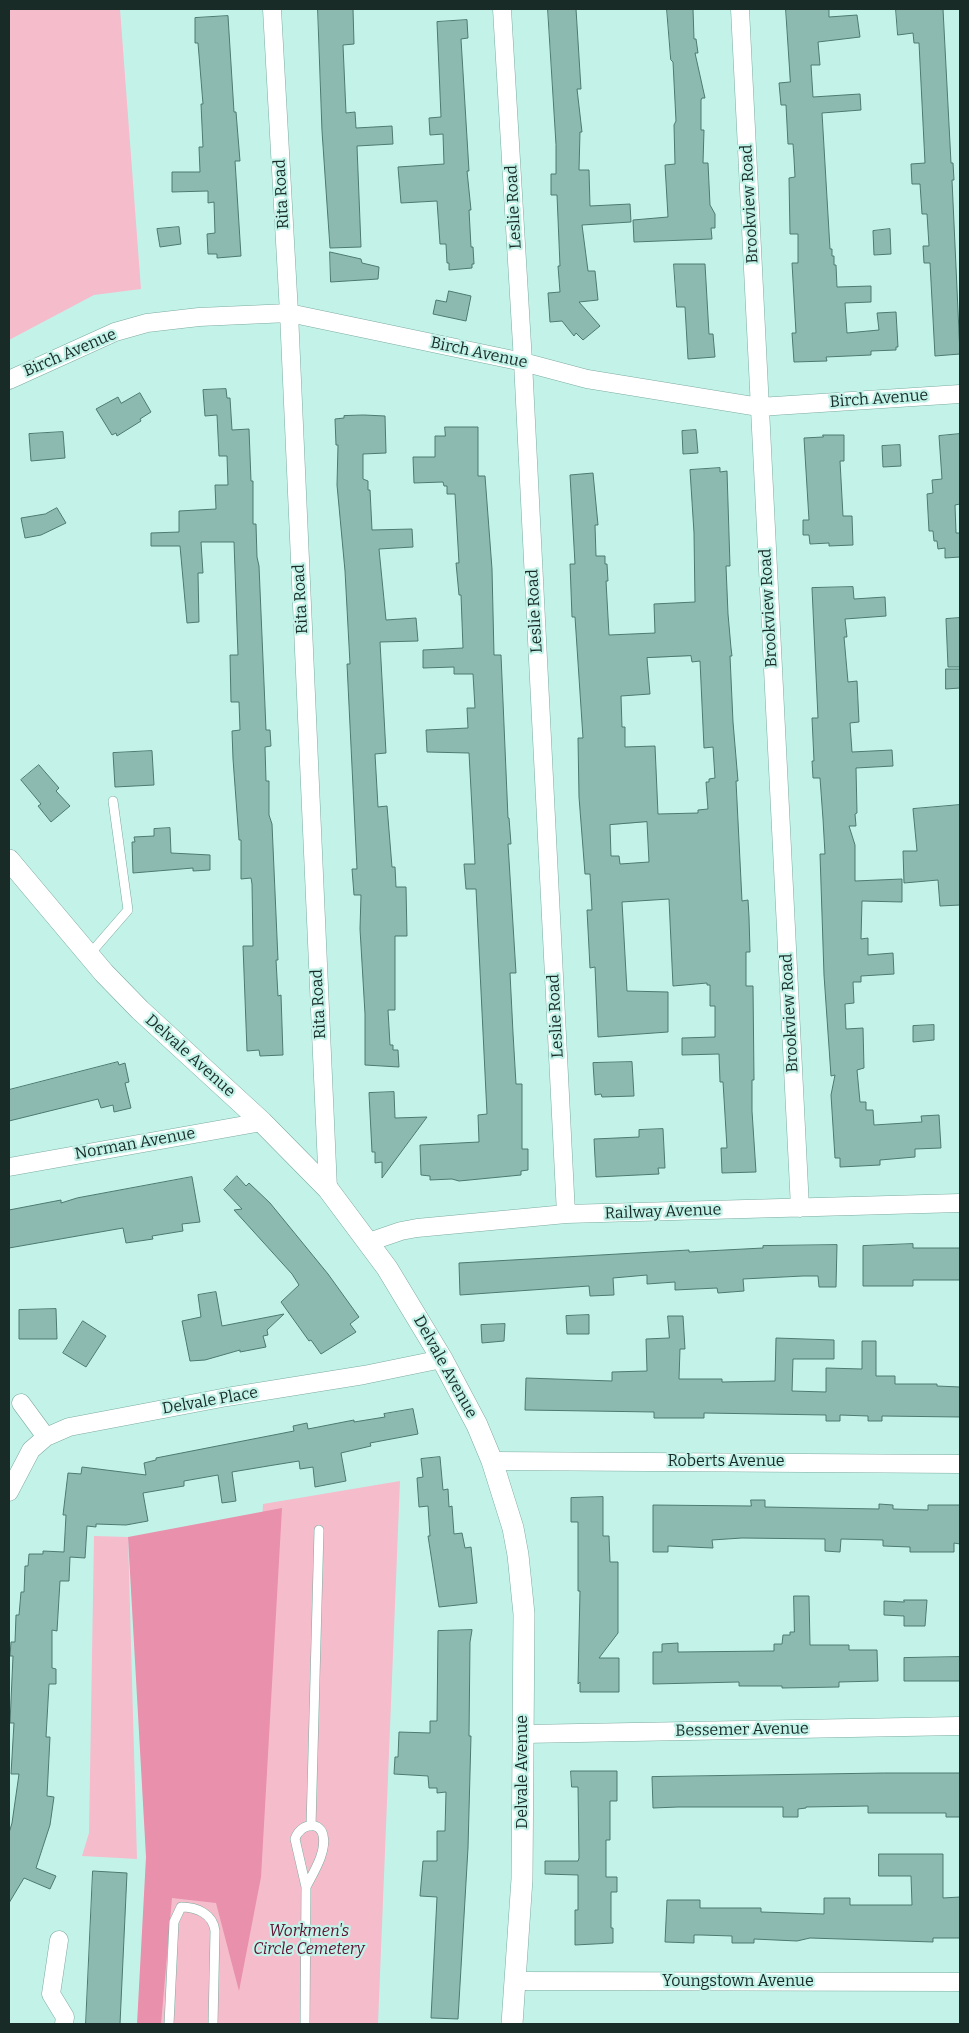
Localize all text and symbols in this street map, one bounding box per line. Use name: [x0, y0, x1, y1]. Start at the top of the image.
street label: Brookview Road: [737, 144, 763, 264]
street label: Rita Road: [271, 158, 293, 230]
street label: Leslie Road: [502, 165, 526, 249]
street label: Birch Avenue: [21, 325, 119, 381]
street label: Birch Avenue: [429, 333, 529, 373]
street label: Birch Avenue: [829, 386, 929, 412]
street label: Brookview Road: [756, 548, 782, 668]
street label: Rita Road: [290, 563, 312, 635]
street label: Leslie Road: [523, 569, 547, 653]
street label: Brookview Road: [777, 953, 803, 1073]
street label: Rita Road: [308, 968, 330, 1040]
street label: Leslie Road: [544, 974, 568, 1058]
street label: Delvale Avenue: [141, 1011, 239, 1101]
street label: Norman Avenue: [73, 1124, 197, 1164]
street label: Railway Avenue: [604, 1200, 722, 1224]
street label: Delvale Avenue: [409, 1312, 481, 1422]
street label: Delvale Place: [161, 1383, 259, 1419]
street label: Roberts Avenue: [667, 1452, 785, 1472]
street label: Delvale Avenue: [513, 1715, 533, 1829]
street label: Bessemer Avenue: [675, 1719, 809, 1741]
park label: Workmen's Circle Cemetery: [253, 1922, 365, 1960]
street label: Youngstown Avenue: [662, 1972, 814, 1992]

